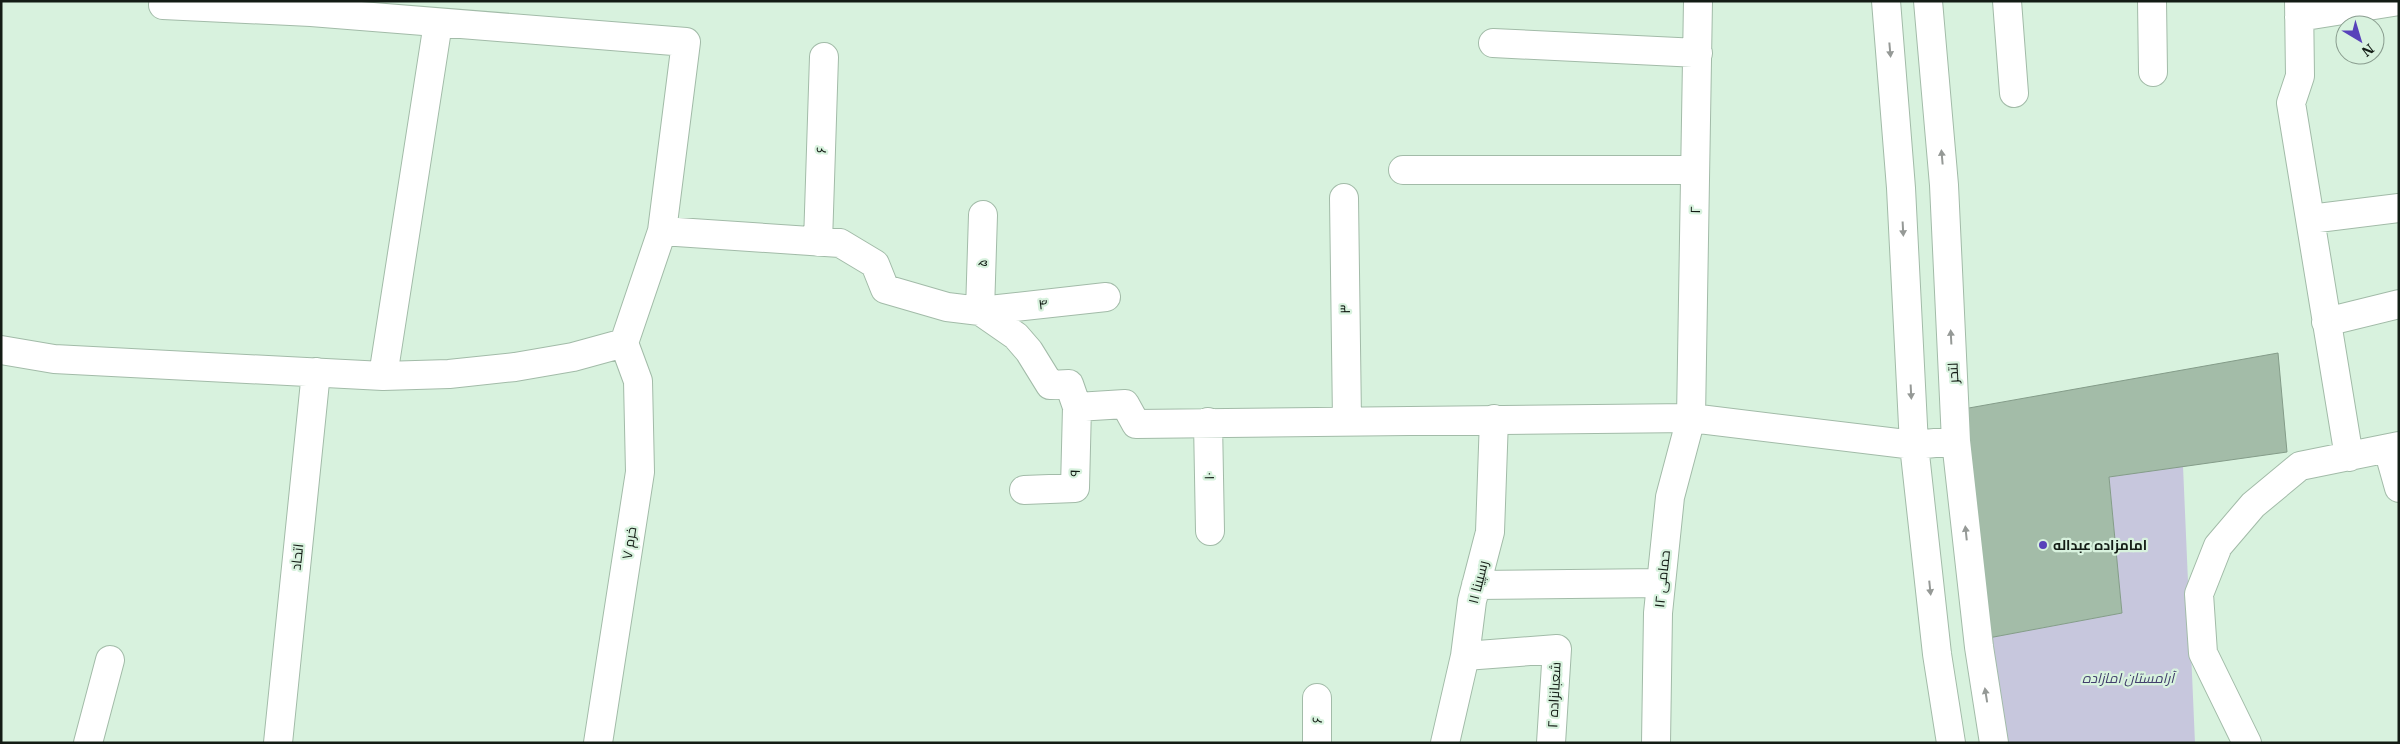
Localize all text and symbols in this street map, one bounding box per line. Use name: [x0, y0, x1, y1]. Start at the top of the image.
north arrow: [2335, 15, 2385, 65]
text: N: [2358, 40, 2378, 61]
one-way arrow: [1886, 42, 1894, 58]
street label: ۶: [812, 146, 830, 154]
one-way arrow: [1937, 149, 1945, 165]
street label: ۲: [1686, 206, 1704, 214]
one-way arrow: [1899, 222, 1907, 238]
street label: ۵: [973, 259, 991, 267]
street label: ۴: [1037, 295, 1049, 313]
street label: ۳: [1336, 304, 1354, 314]
one-way arrow: [1947, 328, 1955, 344]
street label: لتحر: [1943, 362, 1963, 385]
one-way arrow: [1908, 384, 1916, 400]
street label: ۹: [1066, 469, 1084, 477]
street label: ۱۰: [1200, 472, 1218, 480]
street label: خرم ۷: [618, 525, 641, 561]
one-way arrow: [1962, 525, 1970, 541]
place label: امامزاده عبداله: [2053, 536, 2147, 554]
marker: امامزاده عبداله: [2037, 539, 2049, 551]
street label: اتحاد: [287, 543, 307, 571]
street label: حمامی ۱۲: [1650, 549, 1674, 609]
street label: رسپینا ۱۱: [1464, 559, 1493, 606]
one-way arrow: [1926, 581, 1934, 597]
street label: شعبانزاده ۲: [1543, 662, 1565, 728]
park label: آرامستان امازاده: [2082, 669, 2177, 687]
one-way arrow: [1982, 686, 1990, 702]
street label: ۶: [1308, 716, 1326, 724]

